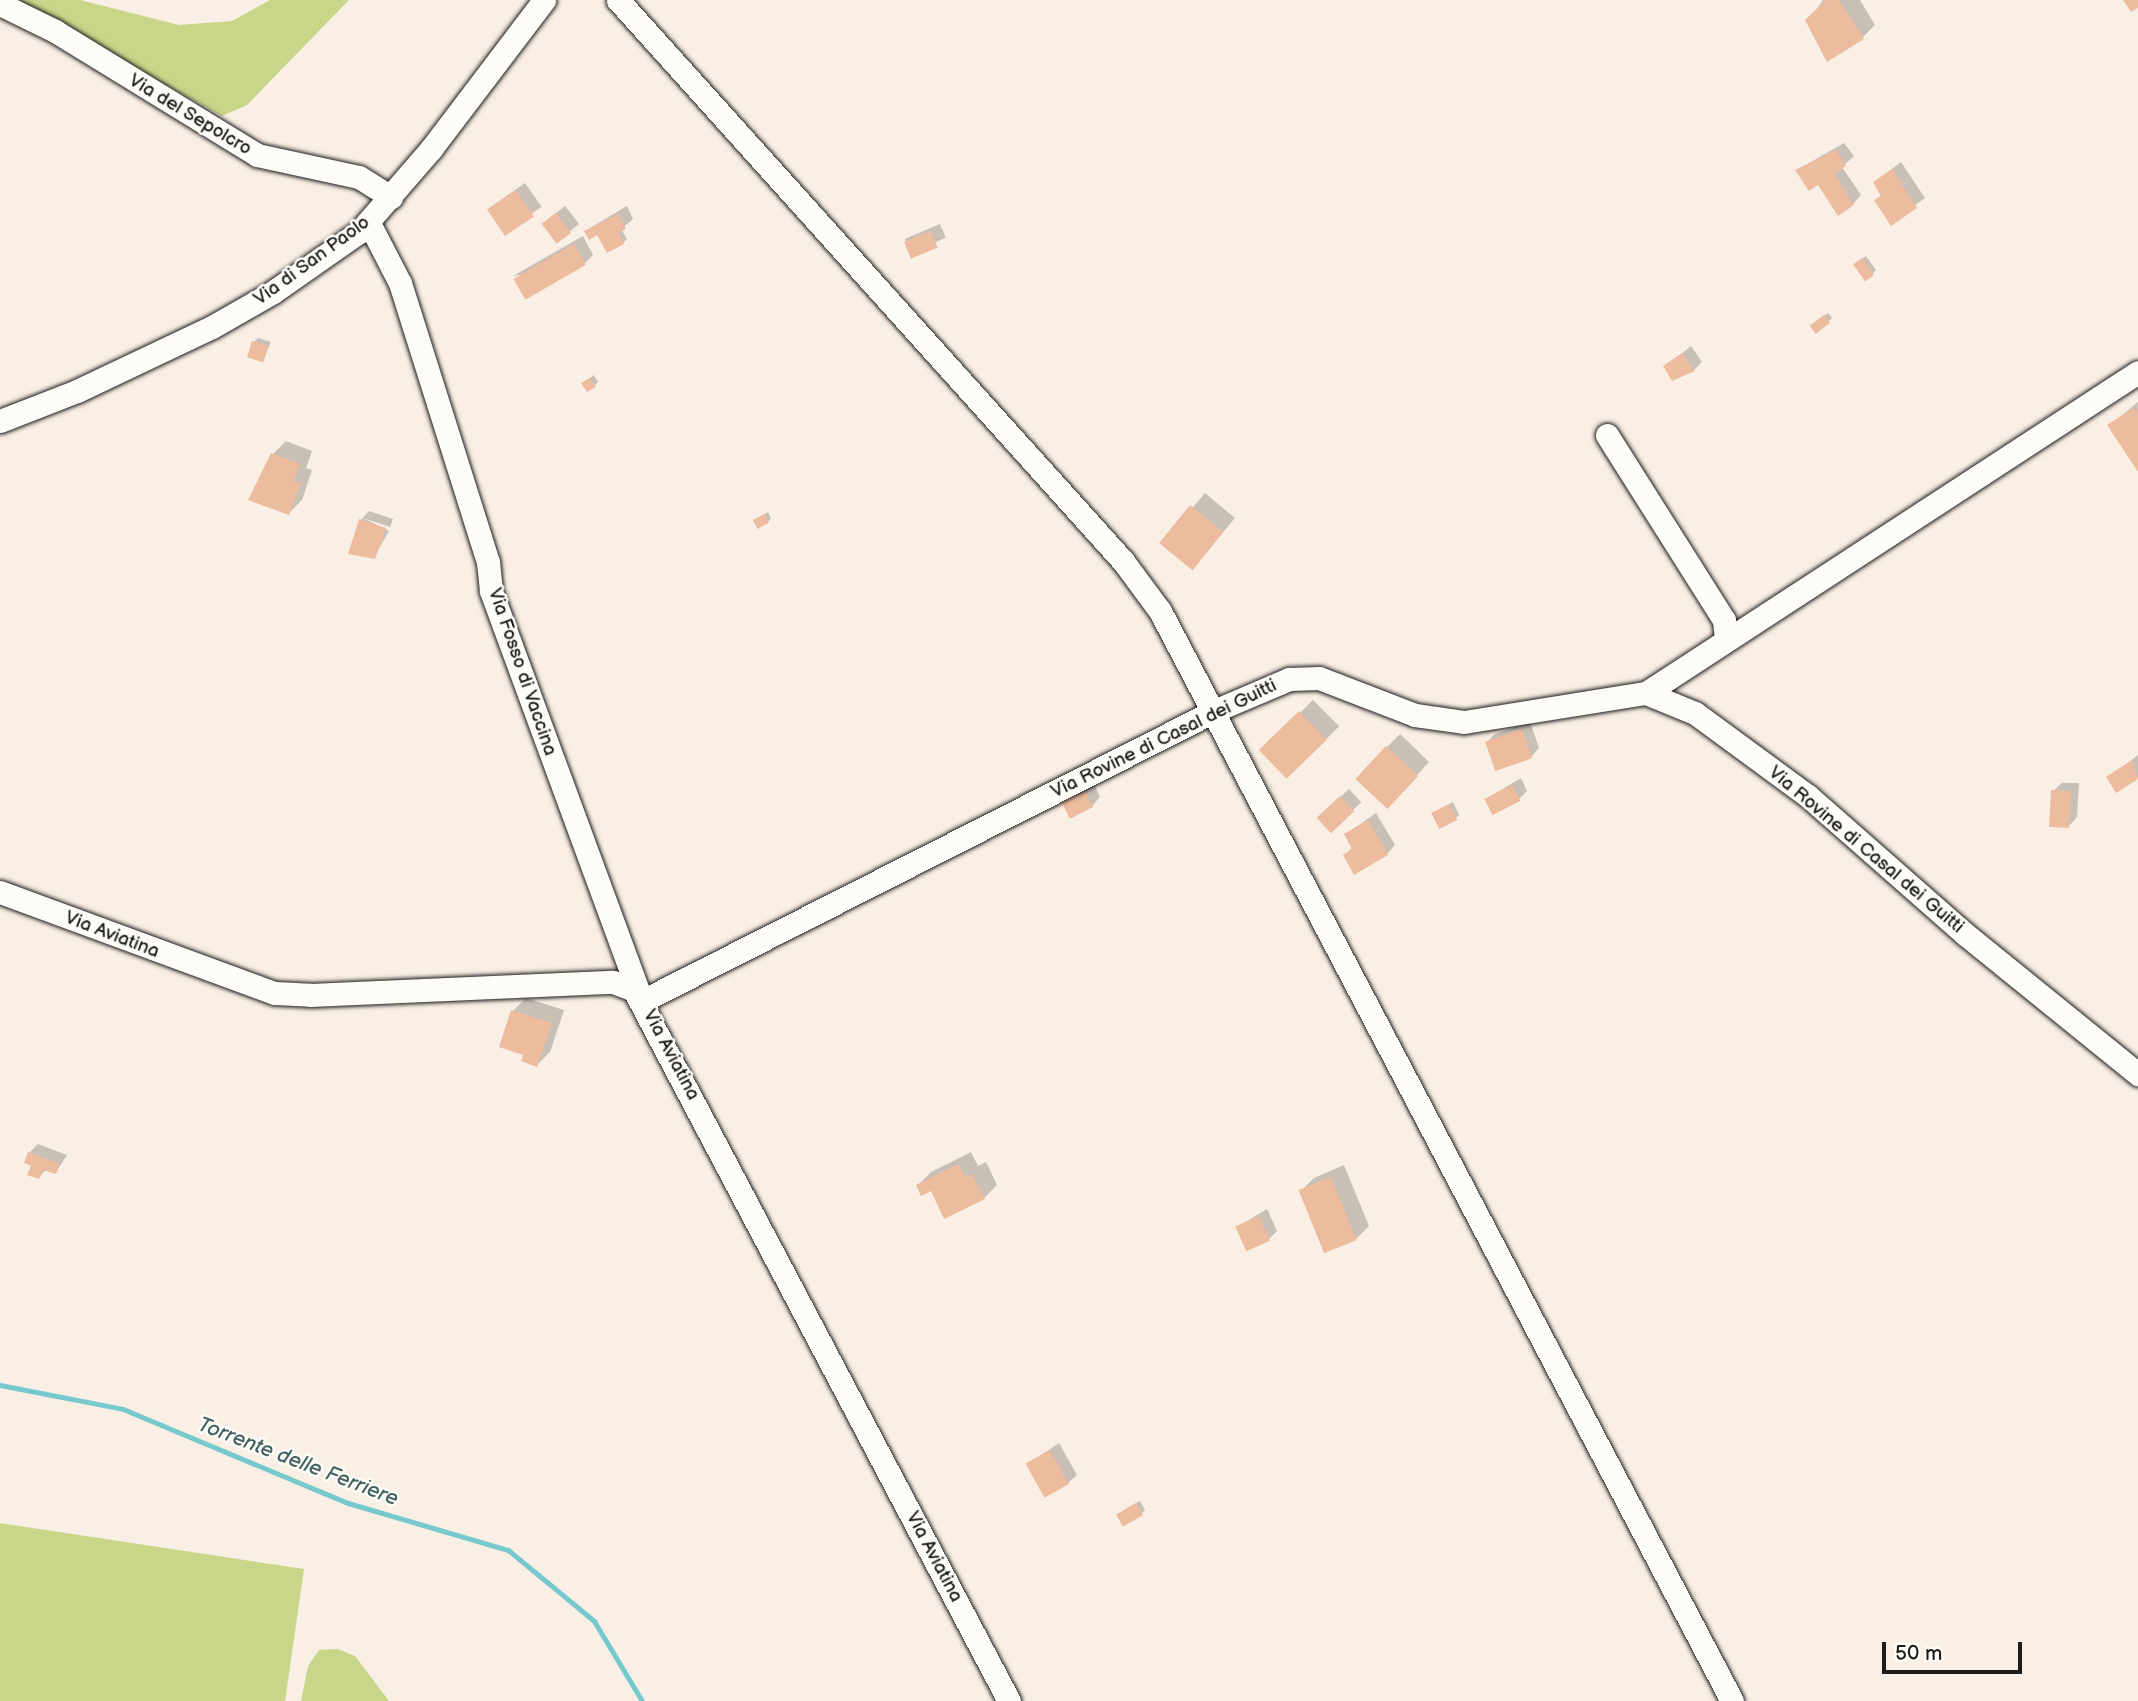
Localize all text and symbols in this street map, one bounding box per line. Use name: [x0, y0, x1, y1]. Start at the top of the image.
street label: Via del Sepolcro: [124, 69, 256, 161]
street label: Via di San Paolo: [249, 211, 375, 311]
street label: Via Fosso di Vaccina: [483, 585, 561, 759]
street label: Via Rovine di Casal dei Guitti: [1047, 674, 1281, 804]
street label: Via Rovine di Casal dei Guitti: [1764, 761, 1968, 939]
street label: Via Aviatina: [62, 907, 162, 963]
street label: Via Aviatina: [638, 1006, 704, 1104]
water label: Torrente delle Ferriere: [194, 1412, 402, 1512]
street label: Via Aviatina: [901, 1508, 967, 1606]
scale bar: [1886, 1628, 2026, 1672]
text: 50 m: [1895, 1641, 1942, 1666]

